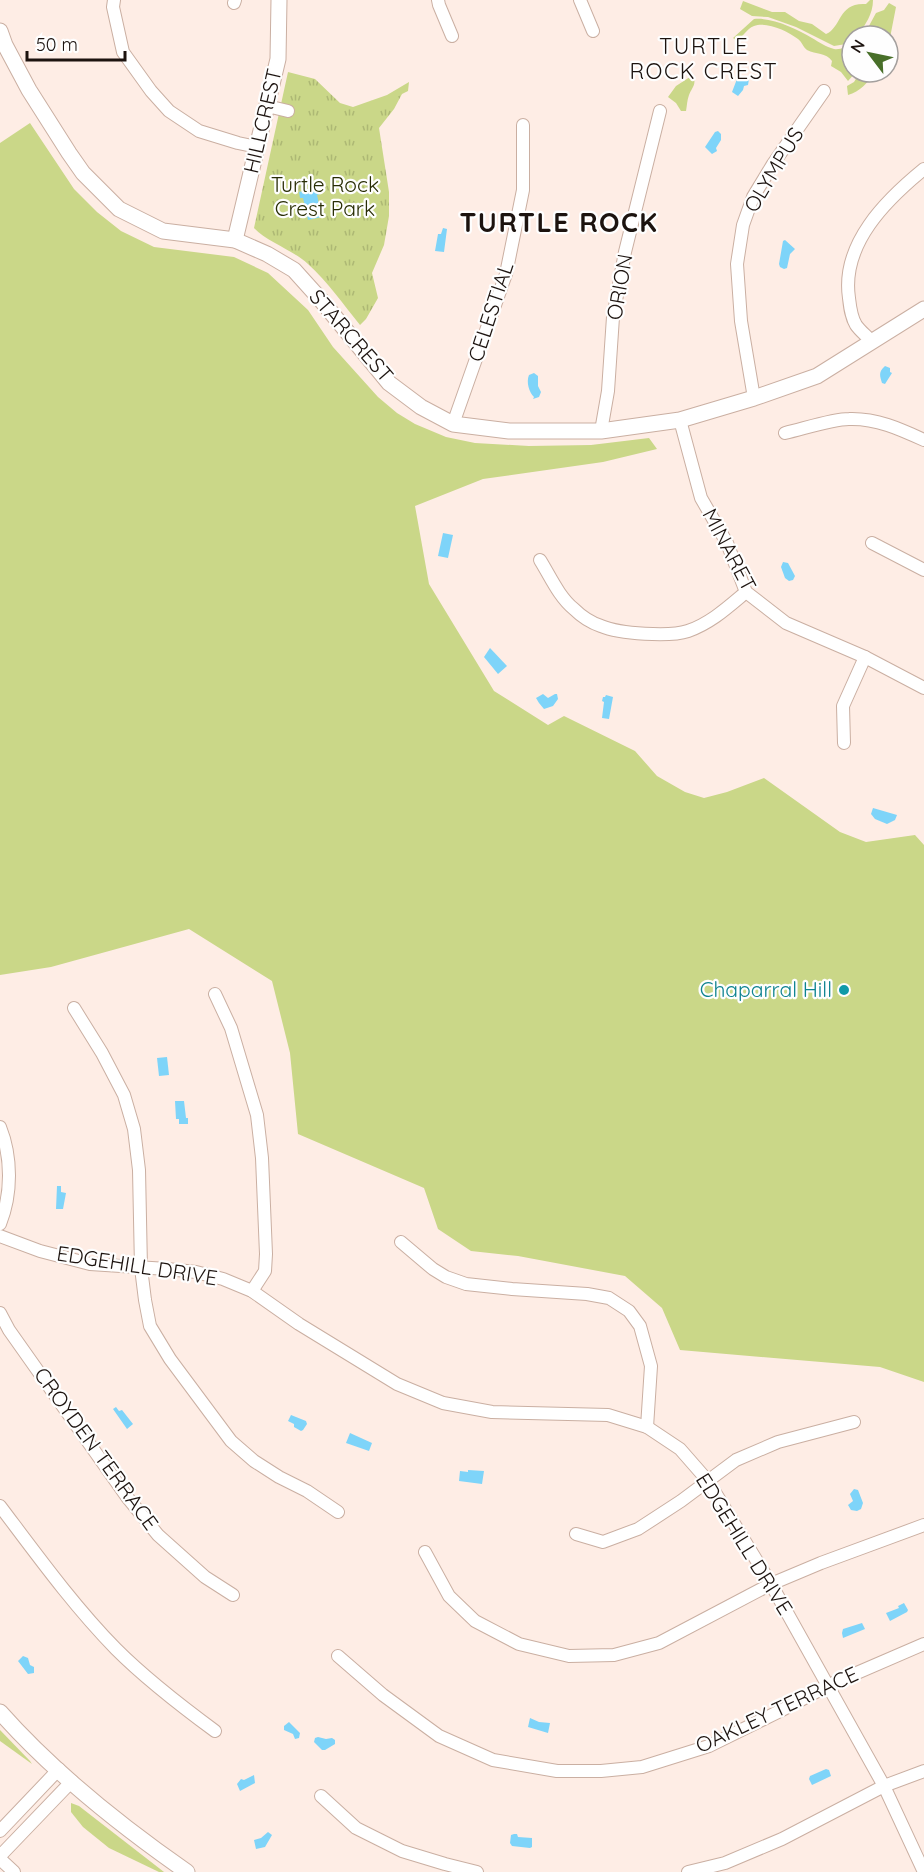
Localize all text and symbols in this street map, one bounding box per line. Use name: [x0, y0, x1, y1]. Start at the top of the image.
scale bar: [27, 24, 124, 62]
north arrow: [840, 24, 900, 84]
district label: TURTLE ROCK CREST: [630, 32, 778, 85]
text: 50 m: [36, 33, 78, 56]
text: N: [846, 36, 869, 56]
street label: HILLCREST: [237, 66, 287, 176]
street label: OLYMPUS: [738, 122, 809, 217]
park label: Turtle Rock Crest Park: [271, 171, 379, 221]
district label: TURTLE ROCK: [459, 205, 659, 239]
street label: ORION: [600, 252, 638, 322]
street label: CELESTIAL: [462, 259, 518, 365]
street label: STARCREST: [304, 283, 399, 387]
street label: MINARET: [697, 504, 763, 595]
place label: Chaparral Hill: [700, 976, 832, 1002]
marker: Chaparral Hill: [837, 983, 851, 997]
street label: EDGEHILL DRIVE: [55, 1239, 219, 1291]
street label: CROYDEN TERRACE: [29, 1362, 165, 1535]
street label: EDGEHILL DRIVE: [691, 1468, 799, 1619]
street label: OAKLEY TERRACE: [691, 1660, 862, 1758]

